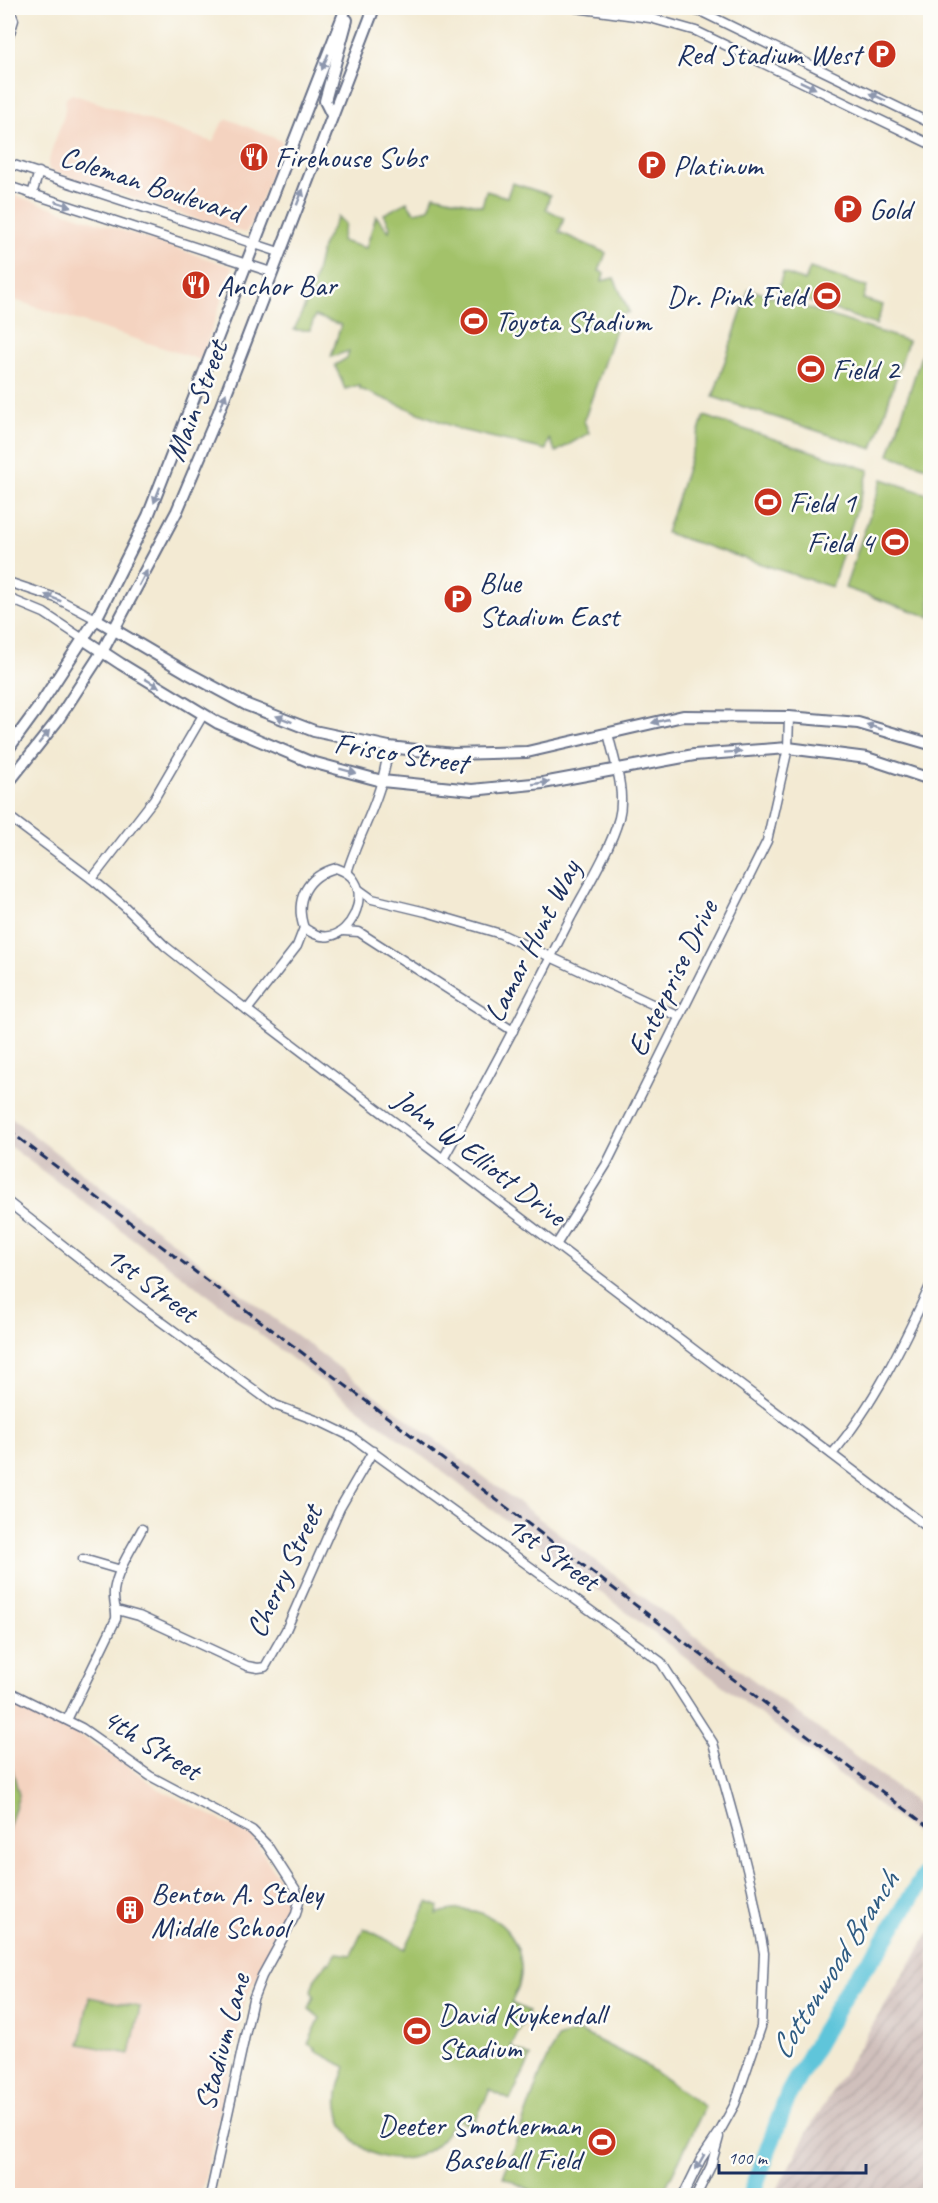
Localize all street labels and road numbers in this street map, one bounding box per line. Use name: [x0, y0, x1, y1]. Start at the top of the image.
street label: Coleman Boulevard: [55, 137, 251, 233]
street label: Main Street: [156, 333, 237, 467]
street label: Frisco Street: [332, 724, 474, 783]
street label: Lamar Hunt Way: [475, 852, 590, 1028]
street label: Enterprise Drive: [618, 892, 727, 1062]
street label: John W Elliott Drive: [385, 1079, 576, 1236]
street label: 1st Street: [98, 1237, 208, 1333]
street label: Cherry Street: [237, 1496, 332, 1643]
street label: 1st Street: [499, 1507, 609, 1601]
street label: 4th Street: [96, 1699, 211, 1791]
street label: Stadium Lane: [186, 1967, 259, 2114]

